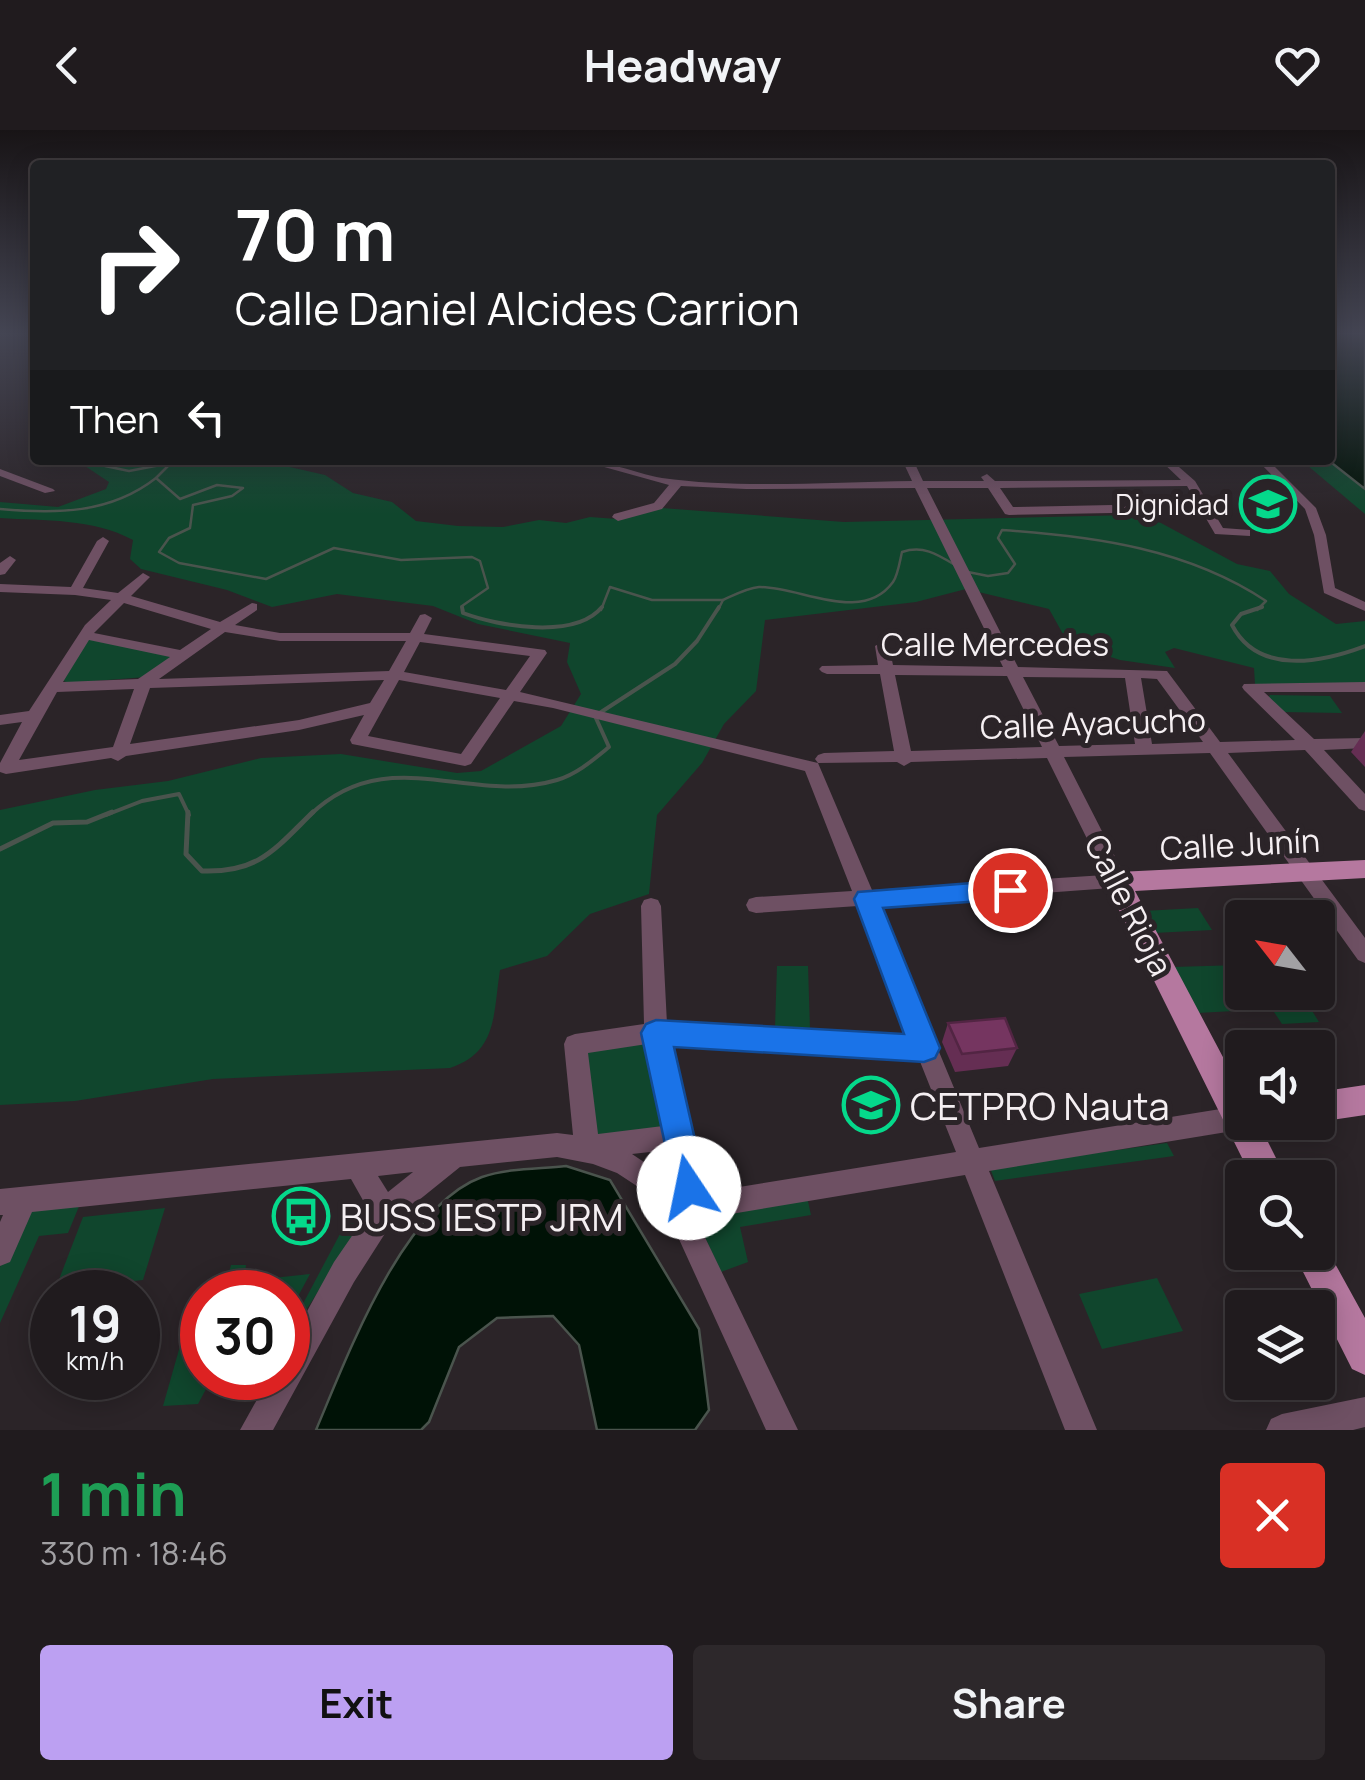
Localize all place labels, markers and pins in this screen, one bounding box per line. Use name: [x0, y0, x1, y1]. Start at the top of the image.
school or university icon: Dignidad: [1238, 474, 1298, 534]
place label: Dignidad: [1115, 485, 1229, 523]
pin: [968, 848, 1053, 933]
school or university icon: CETPRO Nauta: [841, 1075, 901, 1135]
place label: CETPRO Nauta: [910, 1079, 1170, 1131]
bus stop icon: BUSS IESTP JRM: [271, 1186, 331, 1246]
place label: BUSS IESTP JRM: [340, 1190, 624, 1242]

